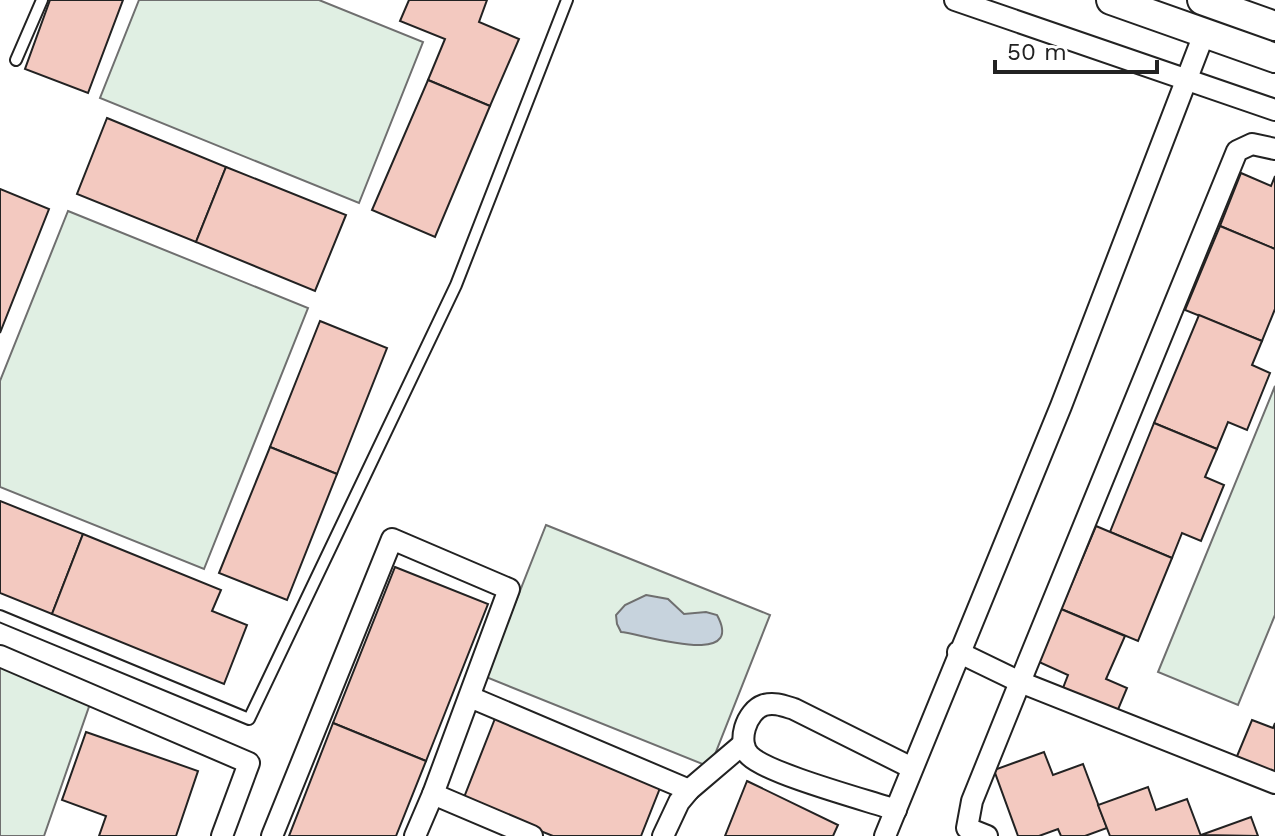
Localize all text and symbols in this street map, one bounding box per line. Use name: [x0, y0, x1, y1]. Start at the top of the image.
scale bar: [995, 24, 1157, 74]
text: 50 m: [1007, 38, 1067, 66]

